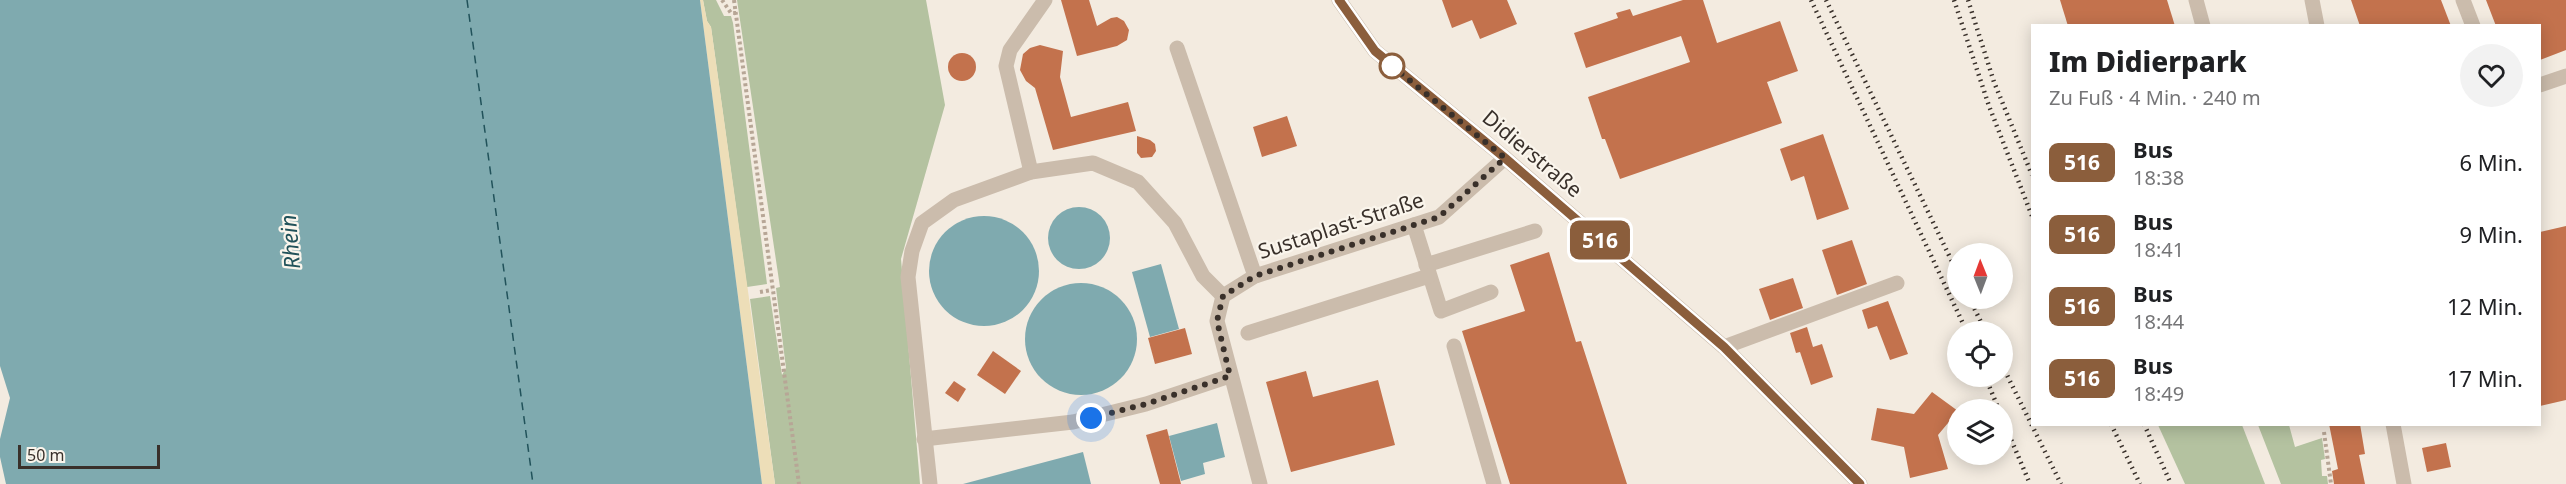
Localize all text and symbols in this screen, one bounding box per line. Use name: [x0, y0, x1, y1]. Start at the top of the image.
text: Im Didierpark: [2049, 42, 2247, 80]
button: heart: [2460, 44, 2523, 107]
unlabelled marker: [1379, 53, 1405, 79]
text: Zu Fuß · 4 Min. · 240 m: [2049, 84, 2261, 111]
street label: Didierstraße: [1477, 103, 1589, 203]
text: Bus: [2133, 134, 2173, 164]
text: 6 Min.: [2460, 147, 2523, 177]
text: 516: [2064, 148, 2100, 176]
text: 18:38: [2133, 164, 2184, 191]
street label: Sustaplast-Straße: [1254, 185, 1427, 265]
text: Bus: [2133, 206, 2173, 236]
water label: Rhein: [272, 214, 306, 271]
text: 9 Min.: [2460, 219, 2523, 249]
line badge: 516: [1566, 220, 1634, 260]
text: 516: [2064, 220, 2100, 248]
text: 516: [1582, 226, 1618, 254]
text: 18:41: [2133, 236, 2184, 263]
north arrow: [1947, 243, 2013, 309]
map controls: [1947, 243, 2013, 465]
text: Bus: [2133, 278, 2173, 308]
text: 12 Min.: [2447, 291, 2523, 321]
text: 516: [2064, 292, 2100, 320]
text: 18:44: [2133, 308, 2184, 335]
button: locate: [1947, 321, 2013, 387]
text: Bus: [2133, 350, 2173, 380]
text: 17 Min.: [2447, 363, 2523, 393]
text: 516: [2064, 364, 2100, 392]
text: 18:49: [2133, 380, 2184, 407]
button: layers: [1947, 399, 2013, 465]
your location: [1076, 403, 1106, 433]
scale bar: [18, 442, 160, 470]
text: 50 m: [27, 444, 64, 466]

